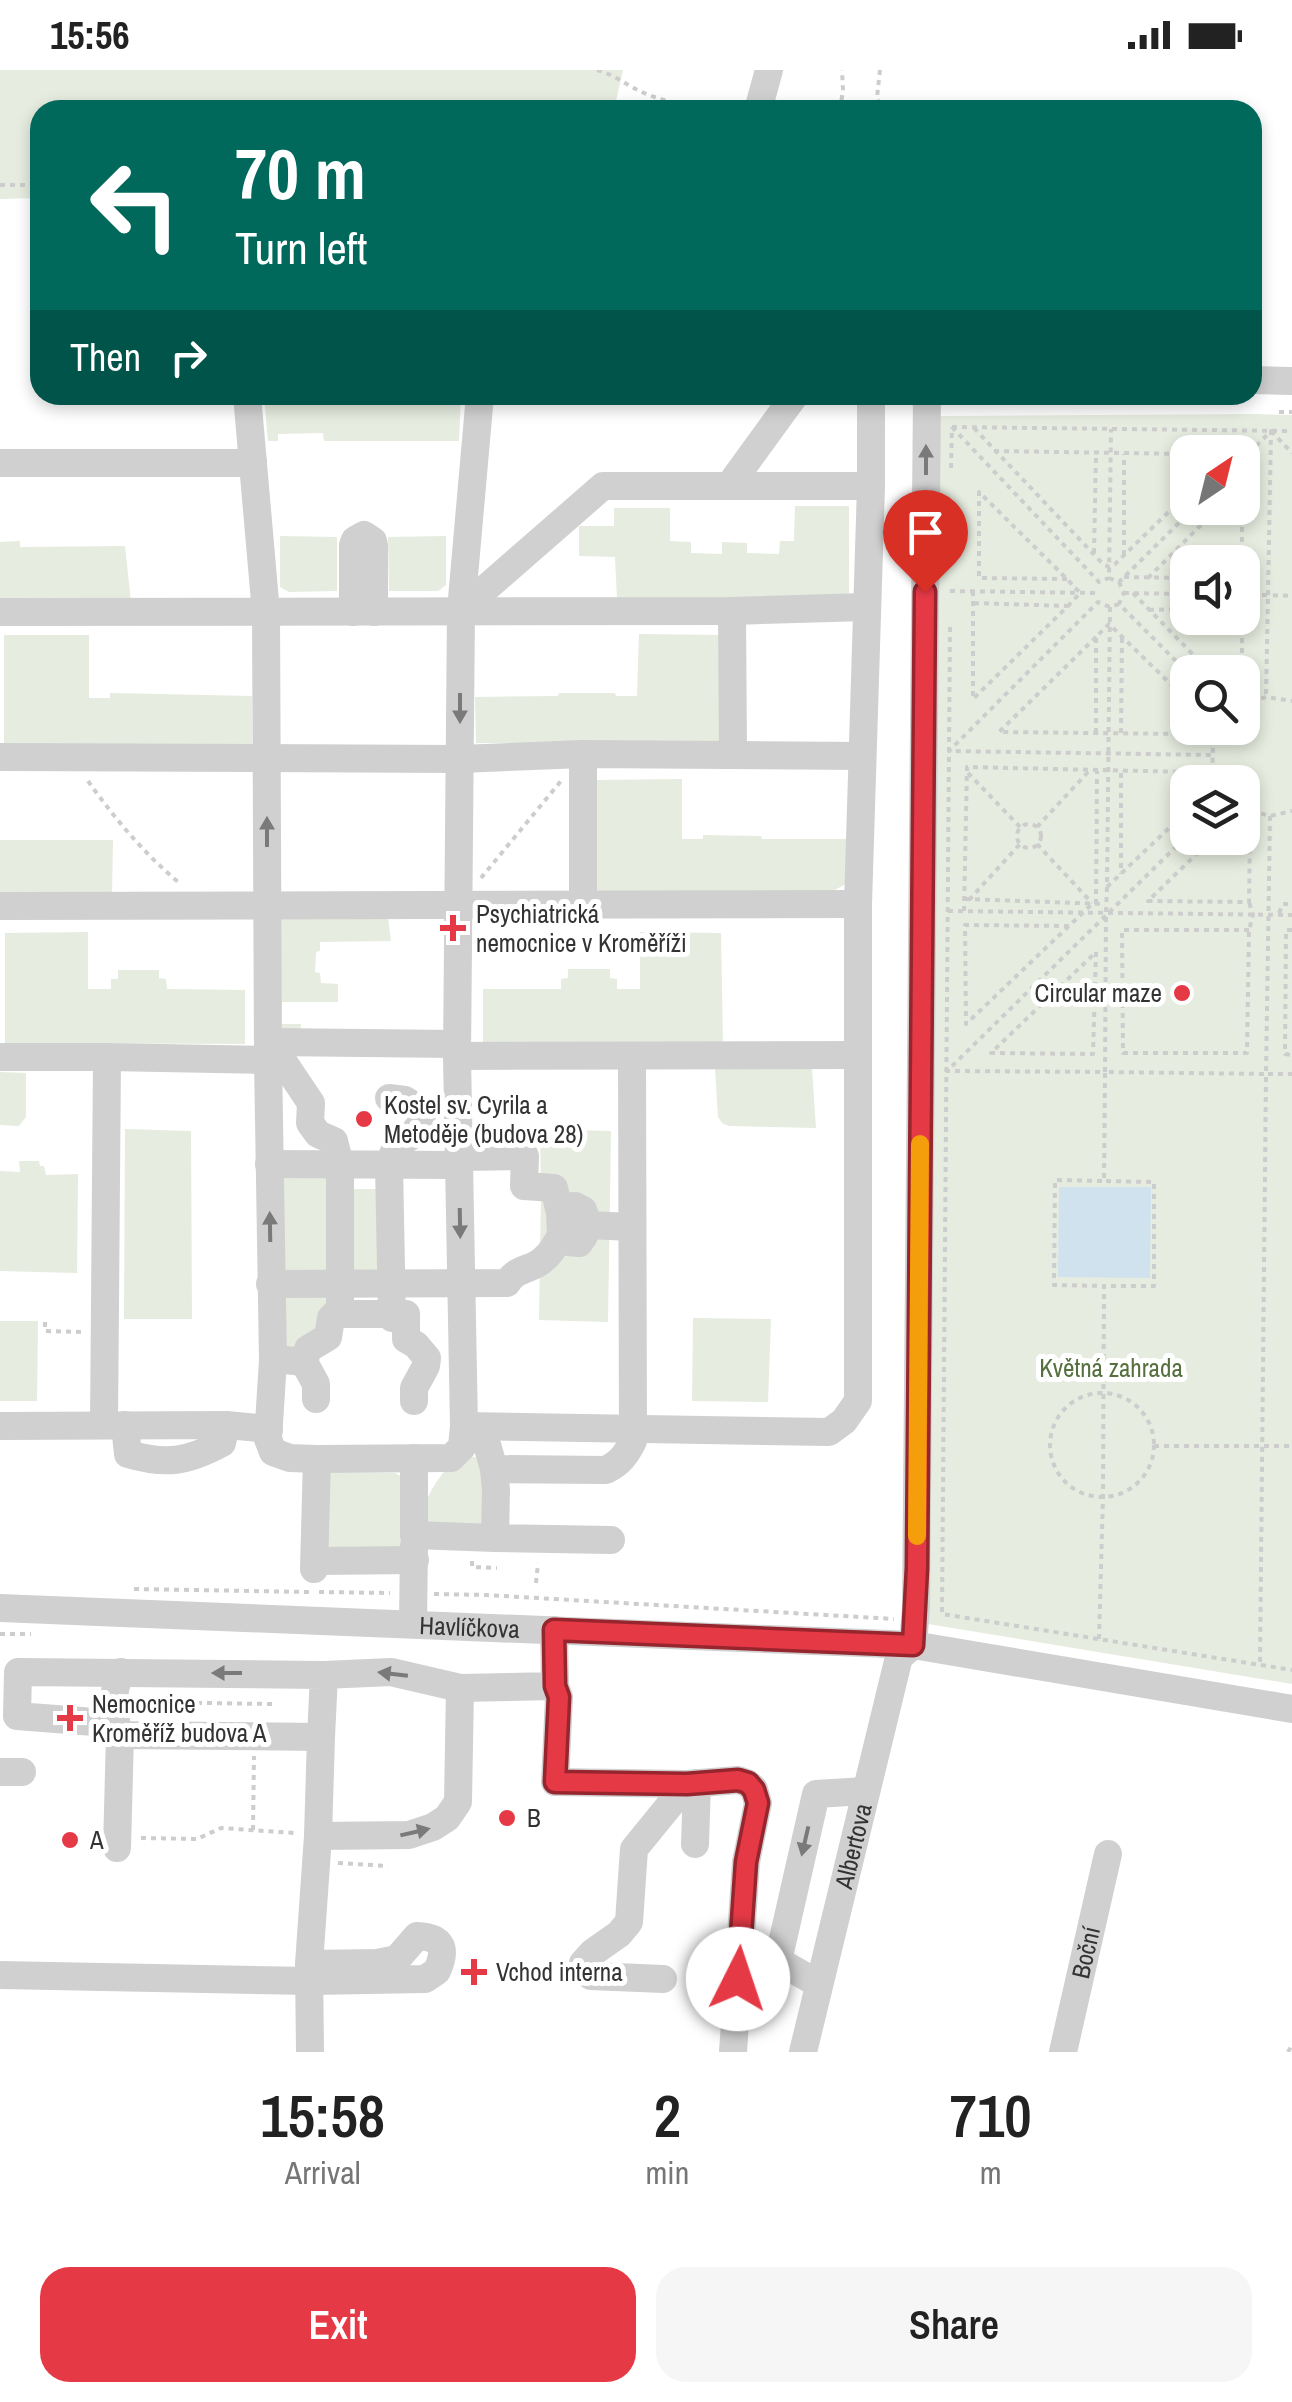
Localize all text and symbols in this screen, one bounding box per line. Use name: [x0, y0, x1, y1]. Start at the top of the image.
text: 15:56: [50, 10, 130, 61]
text: 70 m: [235, 127, 366, 221]
icon: left: [70, 140, 200, 270]
text: Turn left: [235, 217, 367, 278]
icon: right: [161, 330, 216, 385]
text: Then: [70, 332, 141, 383]
north arrow: [1170, 435, 1260, 525]
map controls: [1170, 435, 1260, 855]
one-way arrow: [918, 443, 934, 475]
pin: [883, 490, 968, 593]
icon: arrive: [898, 505, 953, 560]
button: sound: [1170, 545, 1260, 635]
button: search: [1170, 655, 1260, 745]
one-way arrow: [452, 692, 468, 724]
button: layers: [1170, 765, 1260, 855]
one-way arrow: [259, 816, 275, 848]
place label: Psychiatrická nemocnice v Kroměříži: [476, 897, 687, 960]
marker: Psychiatrická nemocnice v Kroměříži: [440, 915, 466, 941]
place label: Circular maze: [1034, 976, 1162, 1010]
marker: Circular maze: [1171, 982, 1193, 1004]
place label: Kostel sv. Cyrila a Metoděje (budova 28): [384, 1088, 583, 1151]
marker: Kostel sv. Cyrila a Metoděje (budova 28): [353, 1108, 375, 1130]
one-way arrow: [453, 1208, 469, 1240]
one-way arrow: [262, 1210, 278, 1242]
park label: Květná zahrada: [1039, 1351, 1183, 1385]
street label: Havlíčkova: [419, 1608, 521, 1646]
one-way arrow: [210, 1665, 242, 1681]
one-way arrow: [376, 1666, 408, 1682]
place label: Nemocnice Kroměříž budova A: [92, 1687, 267, 1750]
marker: Nemocnice Kroměříž budova A: [57, 1705, 83, 1731]
street label: Albertova: [826, 1799, 880, 1893]
place label: B: [527, 1801, 541, 1835]
marker: B: [496, 1807, 518, 1829]
place label: A: [89, 1823, 104, 1857]
one-way arrow: [400, 1823, 431, 1839]
one-way arrow: [797, 1826, 812, 1857]
marker: A: [59, 1829, 81, 1851]
street label: Boční: [1063, 1923, 1108, 1982]
position arrow: [686, 1927, 790, 2031]
place label: Vchod interna: [496, 1955, 623, 1989]
marker: Vchod interna: [461, 1959, 487, 1985]
text: 15:58: [260, 2075, 385, 2156]
text: 2: [654, 2075, 681, 2156]
text: 710: [950, 2075, 1032, 2156]
text: Arrival: [285, 2151, 361, 2194]
text: min: [646, 2151, 689, 2194]
text: m: [980, 2151, 1002, 2194]
button: Exit: [40, 2267, 636, 2382]
button: Share: [656, 2267, 1252, 2382]

